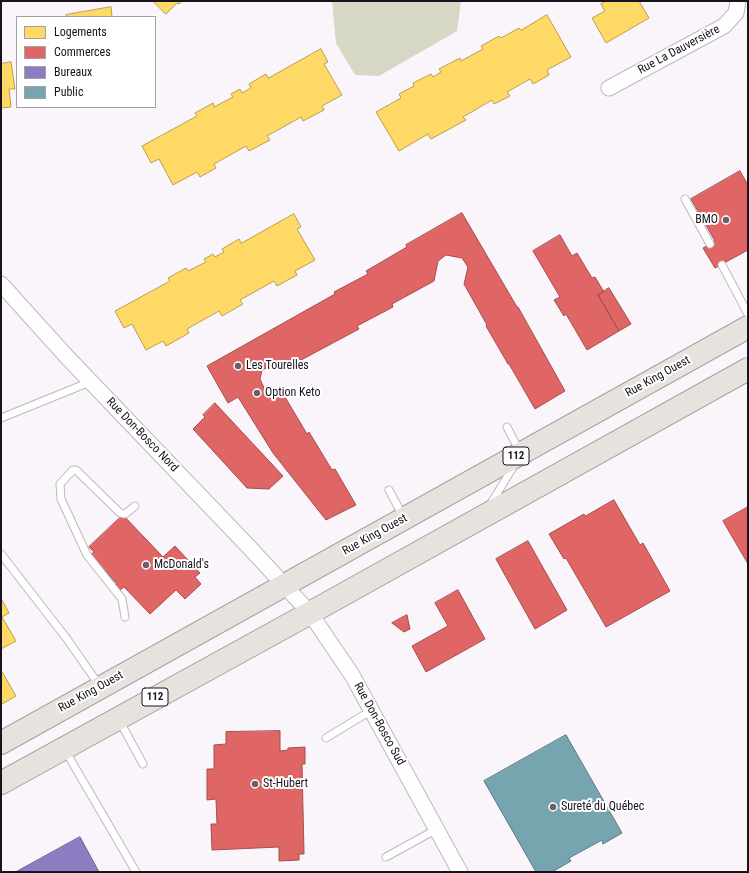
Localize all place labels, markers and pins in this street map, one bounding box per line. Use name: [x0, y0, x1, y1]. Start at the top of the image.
place label: BMO: [695, 213, 718, 227]
marker: BMO: [721, 215, 731, 225]
place label: Les Tourelles: [246, 359, 309, 373]
marker: Les Tourelles: [233, 361, 243, 371]
place label: Option Keto: [265, 386, 320, 400]
marker: Option Keto: [252, 388, 262, 398]
place label: McDonald's: [154, 558, 209, 572]
marker: McDonald's: [141, 560, 151, 570]
place label: St-Hubert: [263, 777, 308, 791]
marker: St-Hubert: [250, 779, 260, 789]
place label: Sureté du Québec: [561, 800, 644, 814]
marker: Sureté du Québec: [548, 802, 558, 812]

